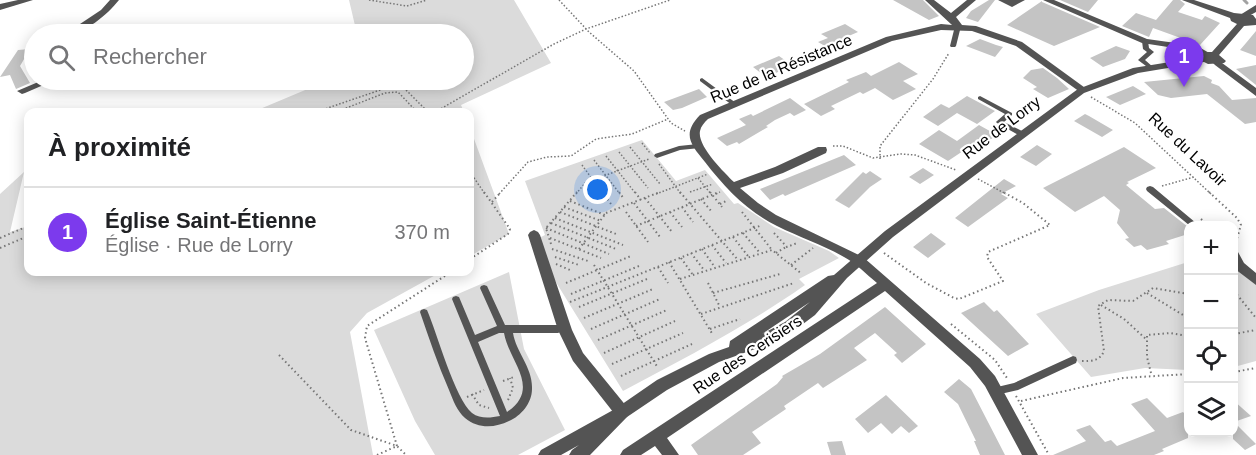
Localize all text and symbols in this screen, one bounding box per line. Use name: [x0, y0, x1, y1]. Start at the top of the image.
search box: [24, 24, 474, 90]
street label: Rue de la Résistance: [708, 31, 855, 106]
pin: 1: [1164, 38, 1204, 87]
icon: search: [45, 41, 78, 74]
text: Rechercher: [93, 44, 207, 69]
street label: Rue de Lorry: [959, 93, 1043, 162]
street label: Rue du Lavoir: [1145, 109, 1230, 190]
text: À proximité: [48, 132, 191, 162]
your location: [583, 175, 612, 204]
text: Église Saint-Étienne: [105, 208, 317, 233]
text: 1: [62, 221, 73, 243]
text: 370 m: [394, 221, 450, 243]
map controls: [1184, 221, 1238, 437]
button: +: [1184, 221, 1238, 275]
text: Église · Rue de Lorry: [105, 234, 293, 256]
button: −: [1184, 275, 1238, 329]
street label: Rue des Cerisiers: [690, 312, 805, 397]
button: locate: [1184, 329, 1238, 383]
button: layers: [1184, 383, 1238, 437]

